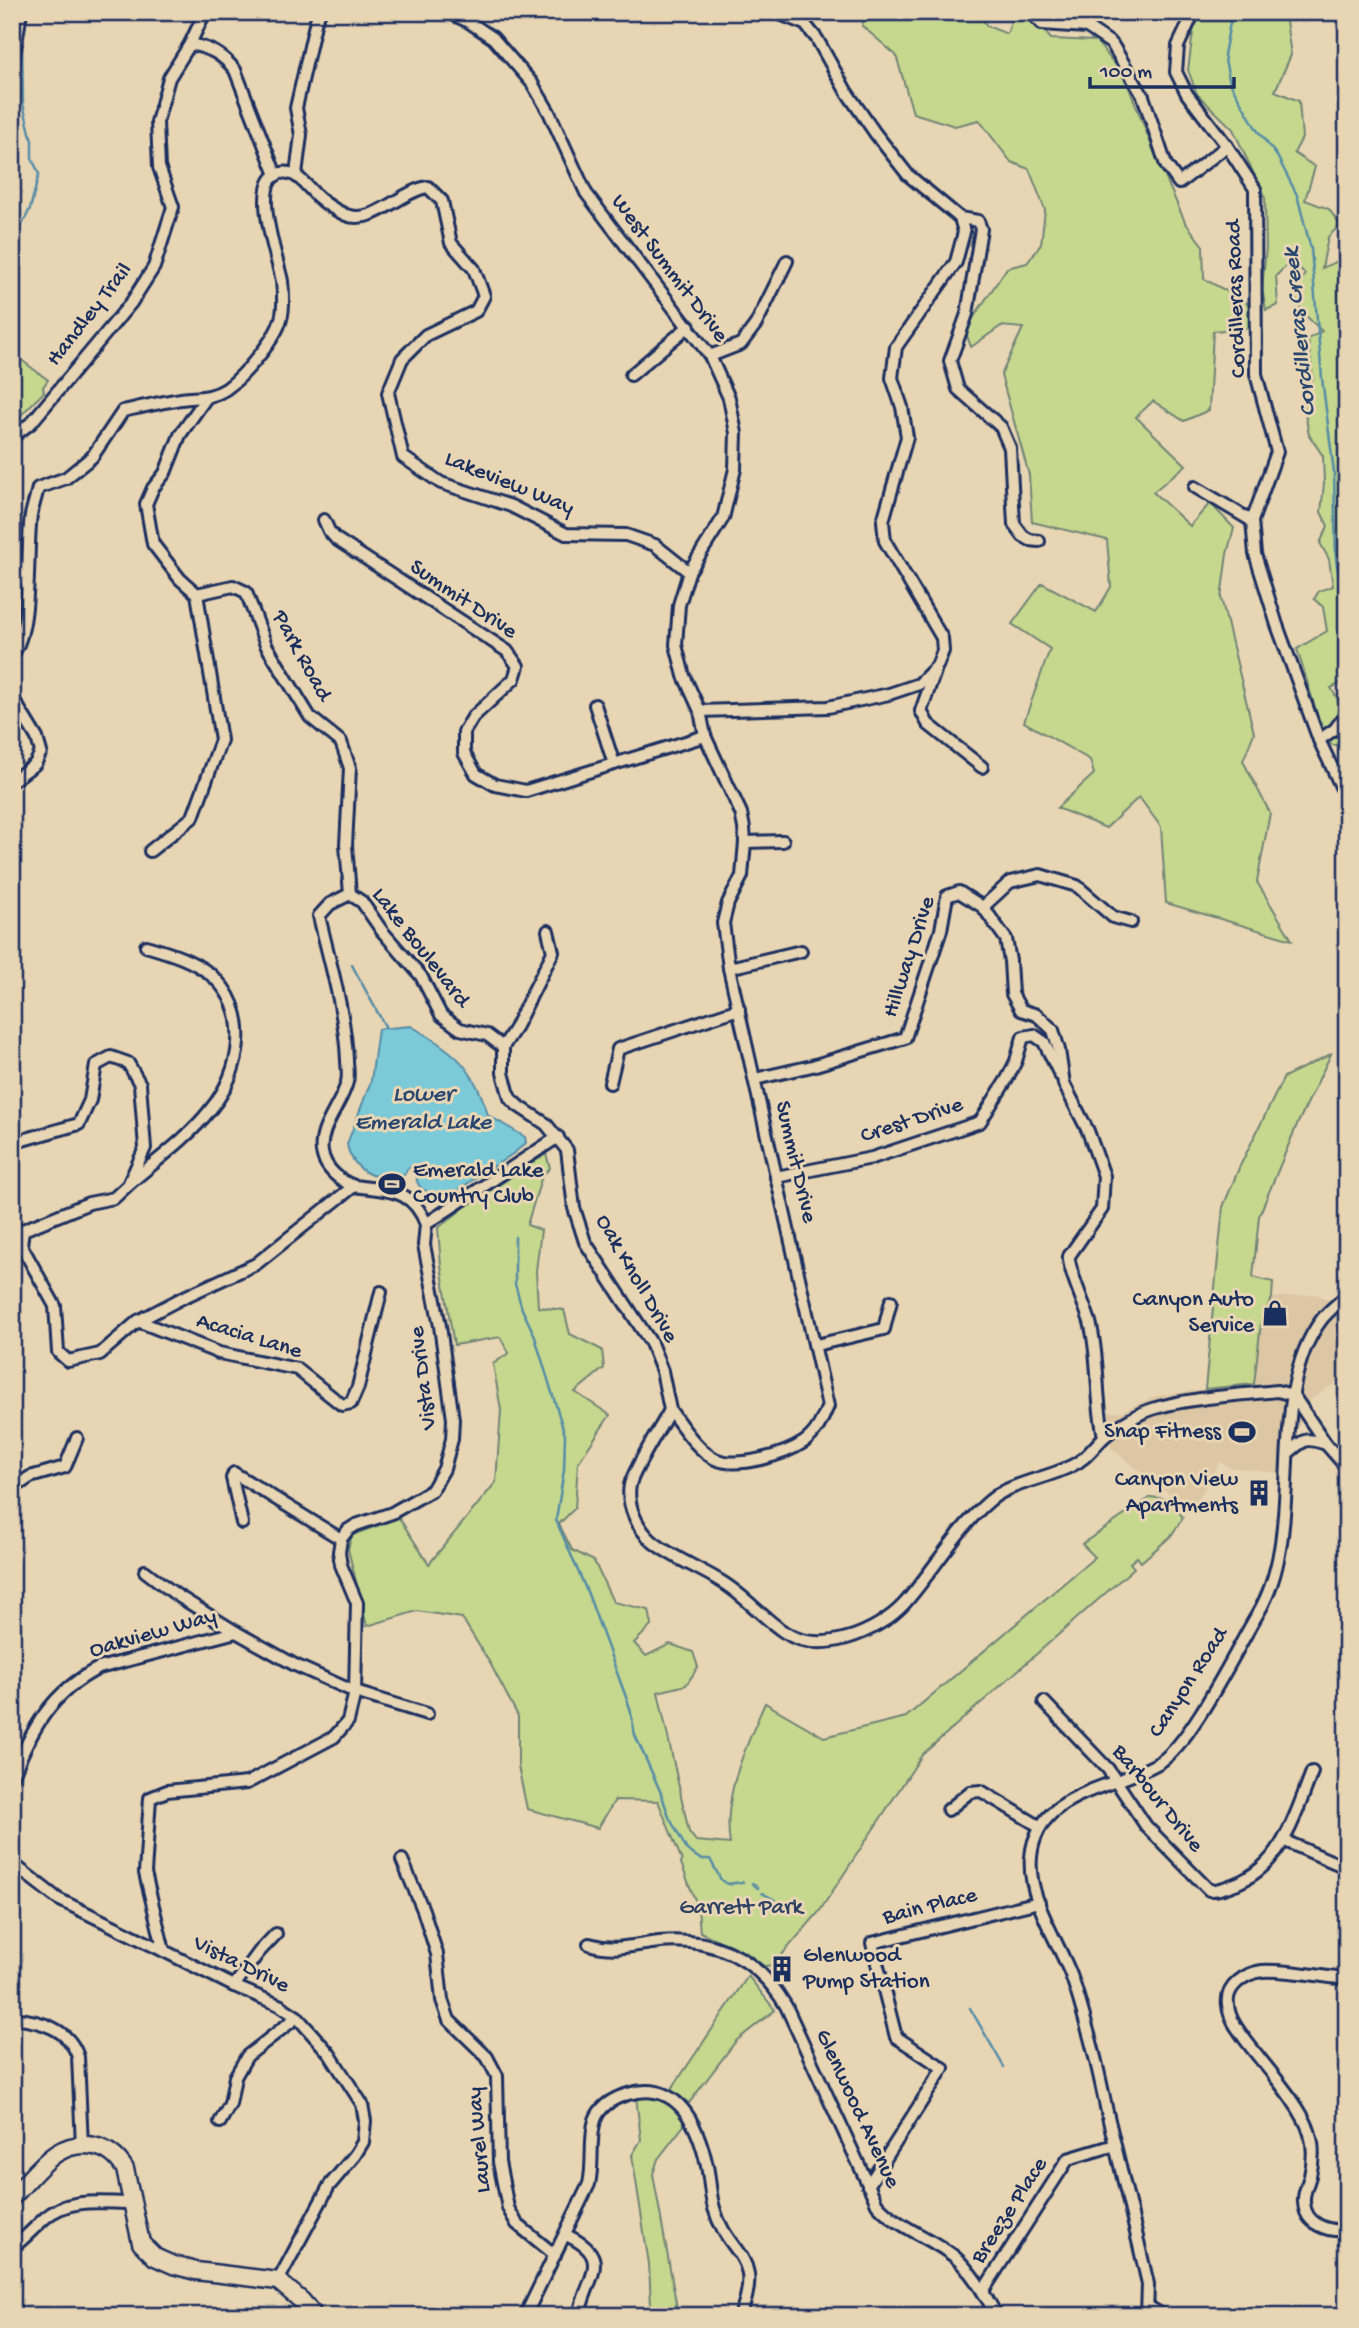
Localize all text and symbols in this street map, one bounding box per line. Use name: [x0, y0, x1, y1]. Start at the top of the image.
scale bar: [1090, 46, 1233, 90]
text: 100 m: [1099, 61, 1152, 86]
street label: West Summit Drive: [604, 189, 734, 349]
street label: Cordilleras Road: [1221, 218, 1253, 378]
water label: Cordilleras Creek: [1277, 244, 1324, 418]
street label: Handley Trail: [41, 258, 139, 372]
street label: Lakeview Way: [440, 446, 578, 522]
street label: Summit Drive: [404, 554, 523, 647]
street label: Park Road: [265, 605, 338, 707]
street label: Lake Boulevard: [365, 883, 476, 1015]
street label: Hillway Drive: [878, 892, 943, 1021]
water label: Lower Emerald Lake: [355, 1081, 493, 1138]
street label: Crest Drive: [857, 1091, 968, 1150]
street label: Summit Drive: [768, 1099, 822, 1227]
place label: Emerald Lake Country Club: [413, 1158, 545, 1211]
sports icon: Emerald Lake Country Club: [377, 1169, 407, 1199]
street label: Oak Knoll Drive: [588, 1210, 684, 1349]
place label: Canyon Auto Service: [1133, 1287, 1255, 1340]
shop icon: Canyon Auto Service: [1260, 1298, 1290, 1328]
street label: Acacia Lane: [193, 1308, 306, 1366]
street label: Vista Drive: [404, 1324, 444, 1432]
sports icon: Snap Fitness: [1227, 1417, 1257, 1447]
place label: Snap Fitness: [1104, 1419, 1222, 1446]
place label: Canyon View Apartments: [1115, 1467, 1239, 1520]
building icon: Canyon View Apartments: [1244, 1478, 1274, 1508]
street label: Oakview Way: [86, 1603, 220, 1665]
street label: Canyon Road: [1143, 1622, 1235, 1743]
street label: Barbour Drive: [1105, 1739, 1210, 1859]
street label: Bain Place: [879, 1882, 981, 1932]
park label: Garrett Park: [679, 1895, 806, 1922]
street label: Vista Drive: [187, 1930, 295, 2000]
place label: Glenwood Pump Station: [802, 1943, 930, 1996]
building icon: Glenwood Pump Station: [767, 1954, 797, 1984]
street label: Glenwood Avenue: [808, 2025, 906, 2194]
street label: Laurel Way: [462, 2086, 498, 2194]
street label: Breeze Place: [965, 2152, 1055, 2270]

